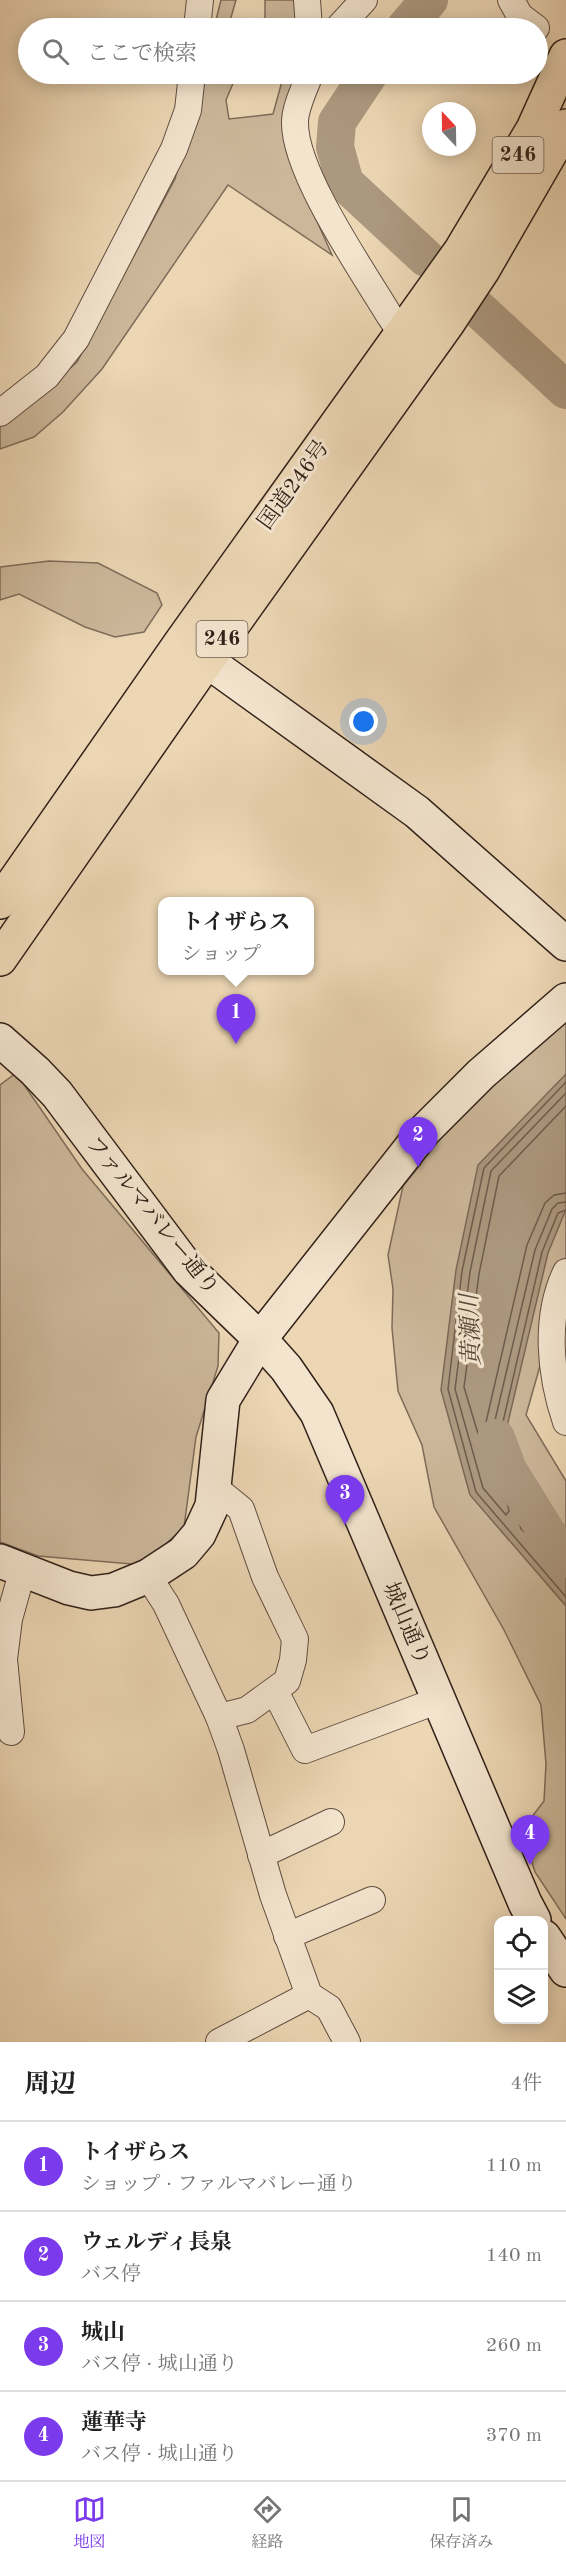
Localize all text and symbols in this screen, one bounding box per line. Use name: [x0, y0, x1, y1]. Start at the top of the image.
search box: [18, 18, 548, 84]
icon: search: [39, 35, 72, 68]
text: ここで検索: [87, 43, 197, 65]
north arrow: [422, 102, 476, 156]
road number: 246: [492, 137, 544, 173]
street label: 国道246号: [253, 435, 334, 534]
road number: 246: [196, 621, 248, 657]
your location: [349, 707, 378, 736]
popup: [158, 897, 314, 975]
text: トイザらス: [182, 912, 290, 934]
text: ショップ: [182, 945, 261, 965]
pin: 1: [216, 994, 256, 1044]
pin: 2: [398, 1118, 438, 1167]
street label: ファルマバレー通り: [81, 1131, 224, 1300]
water label: 黄瀬川: [456, 1291, 485, 1367]
pin: 3: [326, 1476, 364, 1525]
street label: 城山通り: [379, 1578, 435, 1669]
pin: 4: [510, 1816, 550, 1865]
map controls: [494, 1916, 548, 2024]
button: locate: [494, 1916, 548, 1970]
button: layers: [494, 1970, 548, 2024]
text: 周辺: [24, 2072, 76, 2098]
text: 4件: [510, 2074, 542, 2094]
text: トイザらス: [81, 2142, 190, 2164]
text: 1: [38, 2156, 49, 2176]
text: 110 m: [486, 2156, 542, 2176]
text: ショップ · ファルマバレー通り: [81, 2175, 357, 2195]
text: ウェルディ長泉: [81, 2232, 232, 2254]
text: 2: [38, 2246, 49, 2266]
text: 140 m: [486, 2246, 542, 2266]
text: バス停: [81, 2265, 141, 2285]
text: 城山: [81, 2322, 125, 2344]
text: 3: [38, 2336, 49, 2356]
text: 260 m: [486, 2336, 542, 2356]
text: バス停 · 城山通り: [81, 2355, 238, 2375]
text: 蓮華寺: [81, 2412, 147, 2434]
text: 4: [38, 2426, 49, 2446]
text: 370 m: [486, 2426, 542, 2446]
text: バス停 · 城山通り: [81, 2445, 238, 2465]
tab: 地図: [73, 2493, 106, 2553]
tab: 経路: [251, 2493, 284, 2553]
tab: 保存済み: [429, 2493, 493, 2553]

